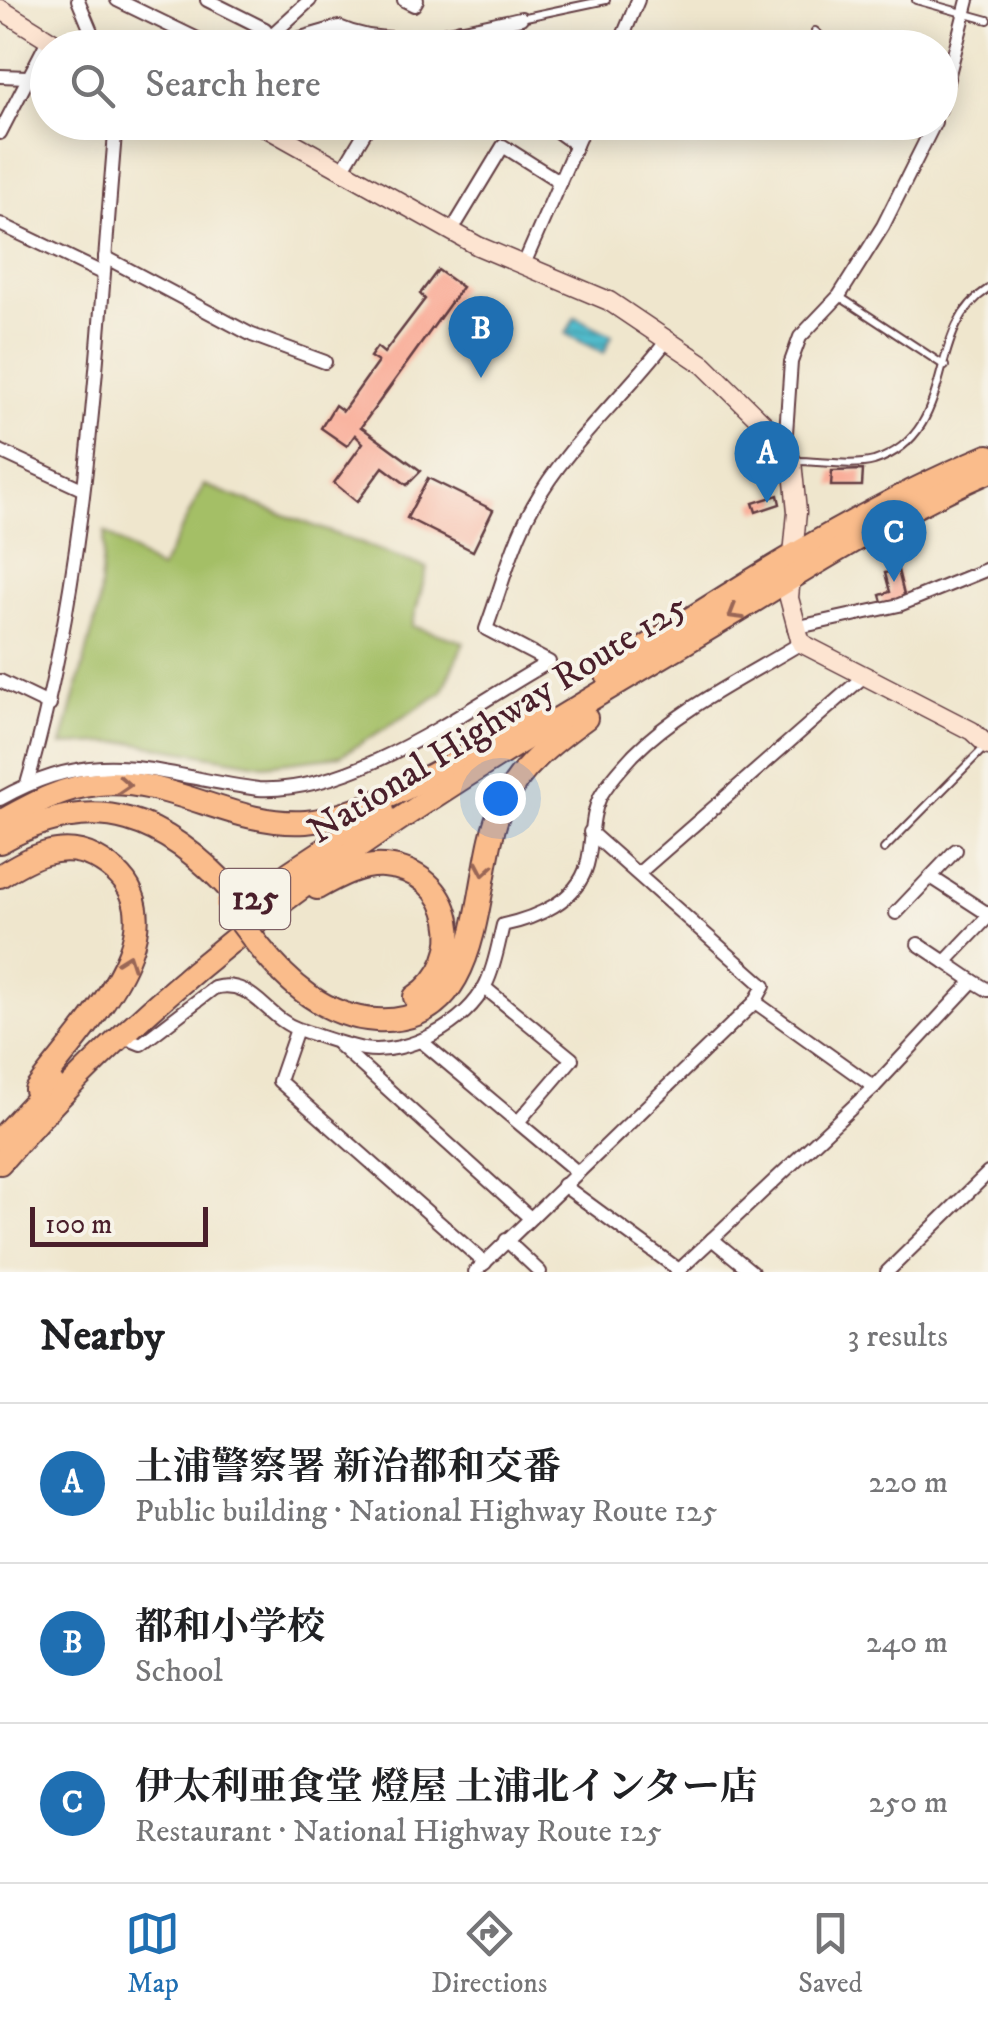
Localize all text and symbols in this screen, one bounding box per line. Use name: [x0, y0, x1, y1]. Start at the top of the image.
search box: [30, 30, 958, 140]
icon: search: [65, 58, 120, 113]
text: Search here: [145, 61, 321, 109]
pin: B: [448, 296, 514, 378]
pin: A: [734, 420, 800, 503]
pin: C: [862, 500, 926, 582]
street label: National Highway Route 125: [300, 583, 697, 855]
one-way arrow: [728, 601, 746, 620]
one-way arrow: [117, 773, 133, 795]
your location: [475, 773, 526, 824]
one-way arrow: [474, 861, 495, 877]
road number: 125: [220, 869, 290, 929]
one-way arrow: [115, 953, 136, 970]
scale bar: [30, 1202, 208, 1246]
text: 100 m: [45, 1207, 112, 1242]
text: Nearby: [40, 1311, 164, 1363]
text: 3 results: [847, 1317, 948, 1357]
text: 土浦警察署 新治都和交番: [135, 1444, 561, 1492]
text: A: [62, 1463, 83, 1503]
text: 220 m: [868, 1463, 948, 1503]
text: Public building · National Highway Route 125: [135, 1492, 717, 1532]
text: 都和小学校: [135, 1604, 325, 1652]
text: B: [62, 1623, 83, 1663]
text: 240 m: [866, 1623, 948, 1663]
text: School: [135, 1652, 223, 1692]
text: 伊太利亜食堂 燈屋 土浦北インター店: [135, 1764, 758, 1812]
text: C: [62, 1783, 83, 1823]
text: 250 m: [868, 1783, 948, 1823]
text: Restaurant · National Highway Route 125: [135, 1812, 662, 1852]
tab: Map: [125, 1906, 180, 2001]
tab: Directions: [431, 1906, 547, 2001]
tab: Saved: [798, 1906, 863, 2001]

